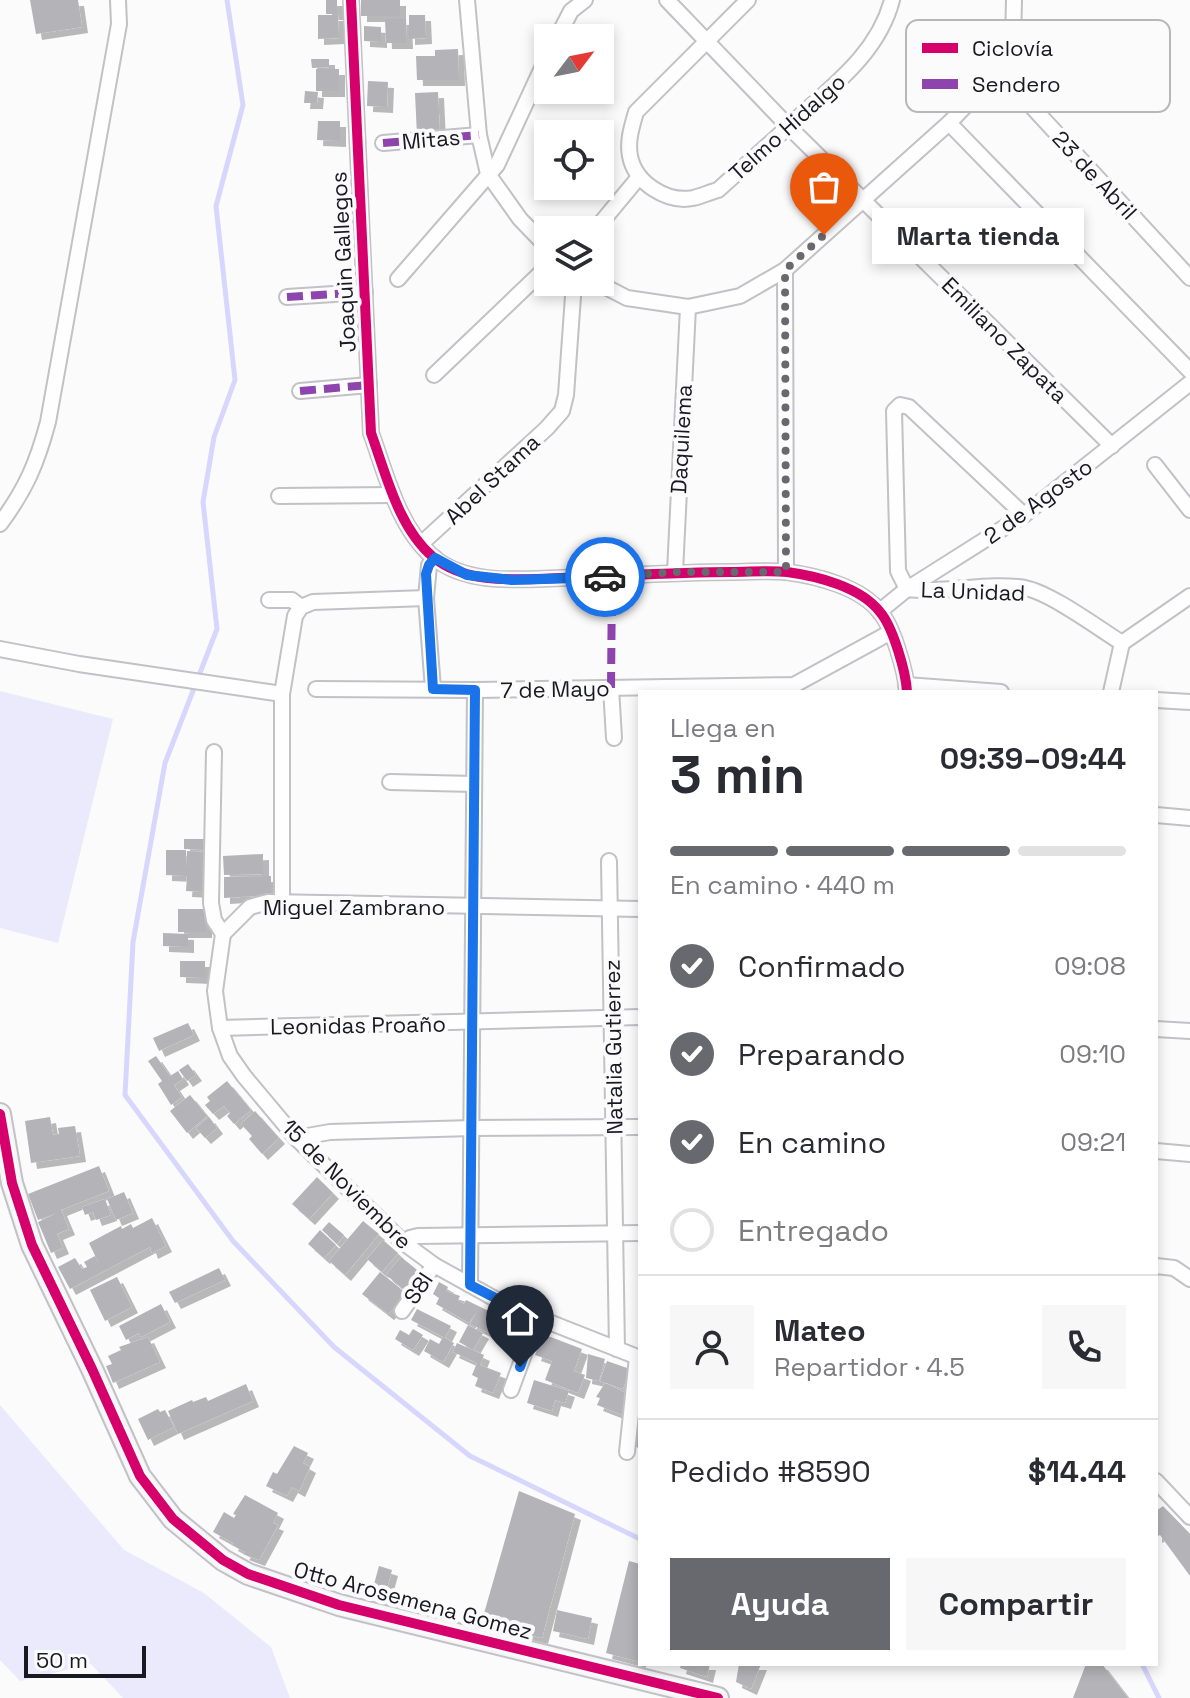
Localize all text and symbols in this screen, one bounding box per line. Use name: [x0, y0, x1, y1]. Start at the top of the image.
legend: [906, 20, 1170, 112]
north arrow: [534, 24, 614, 104]
map controls: [534, 24, 614, 296]
text: Ciclovía: [972, 34, 1053, 62]
street label: Telmo Hidalgo: [723, 67, 851, 187]
text: Sendero: [972, 70, 1061, 98]
button: locate: [534, 120, 614, 200]
street label: Mitas: [401, 122, 461, 156]
street label: 23 de Abril: [1047, 125, 1143, 225]
pin: [790, 153, 858, 235]
icon: bag: [802, 165, 846, 209]
street label: Joaquin Gallegos: [324, 171, 362, 353]
callout: Marta tienda: [872, 207, 1084, 263]
button: layers: [534, 216, 614, 296]
text: Marta tienda: [896, 219, 1060, 253]
street label: Emiliano Zapata: [936, 271, 1074, 409]
street label: Daquilema: [664, 383, 698, 495]
street label: Abel Stama: [439, 428, 546, 530]
street label: 2 de Agosto: [978, 452, 1098, 550]
courier: [565, 537, 645, 617]
icon: car: [583, 555, 627, 599]
street label: La Unidad: [920, 575, 1026, 607]
street label: 7 de Mayo: [500, 674, 610, 704]
text: Llega en: [670, 711, 776, 745]
text: 09:39–09:44: [940, 739, 1126, 778]
text: 3 min: [670, 742, 805, 808]
text: En camino · 440 m: [670, 868, 895, 902]
street label: Miguel Zambrano: [263, 893, 445, 921]
icon: check: [670, 944, 714, 988]
text: Confirmado: [738, 947, 905, 986]
text: 09:08: [1054, 949, 1126, 983]
street label: Natalia Gutierrez: [597, 959, 629, 1135]
street label: Leonidas Proaño: [270, 1009, 446, 1041]
icon: check: [670, 1032, 714, 1076]
text: Preparando: [738, 1035, 905, 1074]
text: 09:10: [1059, 1037, 1126, 1071]
street label: 15 de Noviembre: [276, 1113, 418, 1255]
icon: check: [670, 1120, 714, 1164]
text: En camino: [738, 1123, 886, 1162]
text: 09:21: [1060, 1125, 1126, 1159]
text: Entregado: [738, 1211, 889, 1250]
street label: S8I: [397, 1267, 439, 1309]
pin: [486, 1285, 554, 1367]
icon: home: [498, 1297, 542, 1341]
button: person: [670, 1305, 754, 1389]
button: phone: [1042, 1305, 1126, 1389]
text: Mateo: [774, 1311, 866, 1350]
text: Repartidor · 4.5: [774, 1350, 965, 1384]
text: Pedido #8590: [670, 1452, 871, 1491]
text: $14.44: [1028, 1452, 1126, 1491]
street label: Otto Arosemena Gomez: [291, 1555, 535, 1645]
button: Ayuda: [670, 1558, 890, 1650]
button: Compartir: [906, 1558, 1126, 1650]
scale bar: [24, 1642, 146, 1678]
text: 50 m: [36, 1646, 88, 1674]

